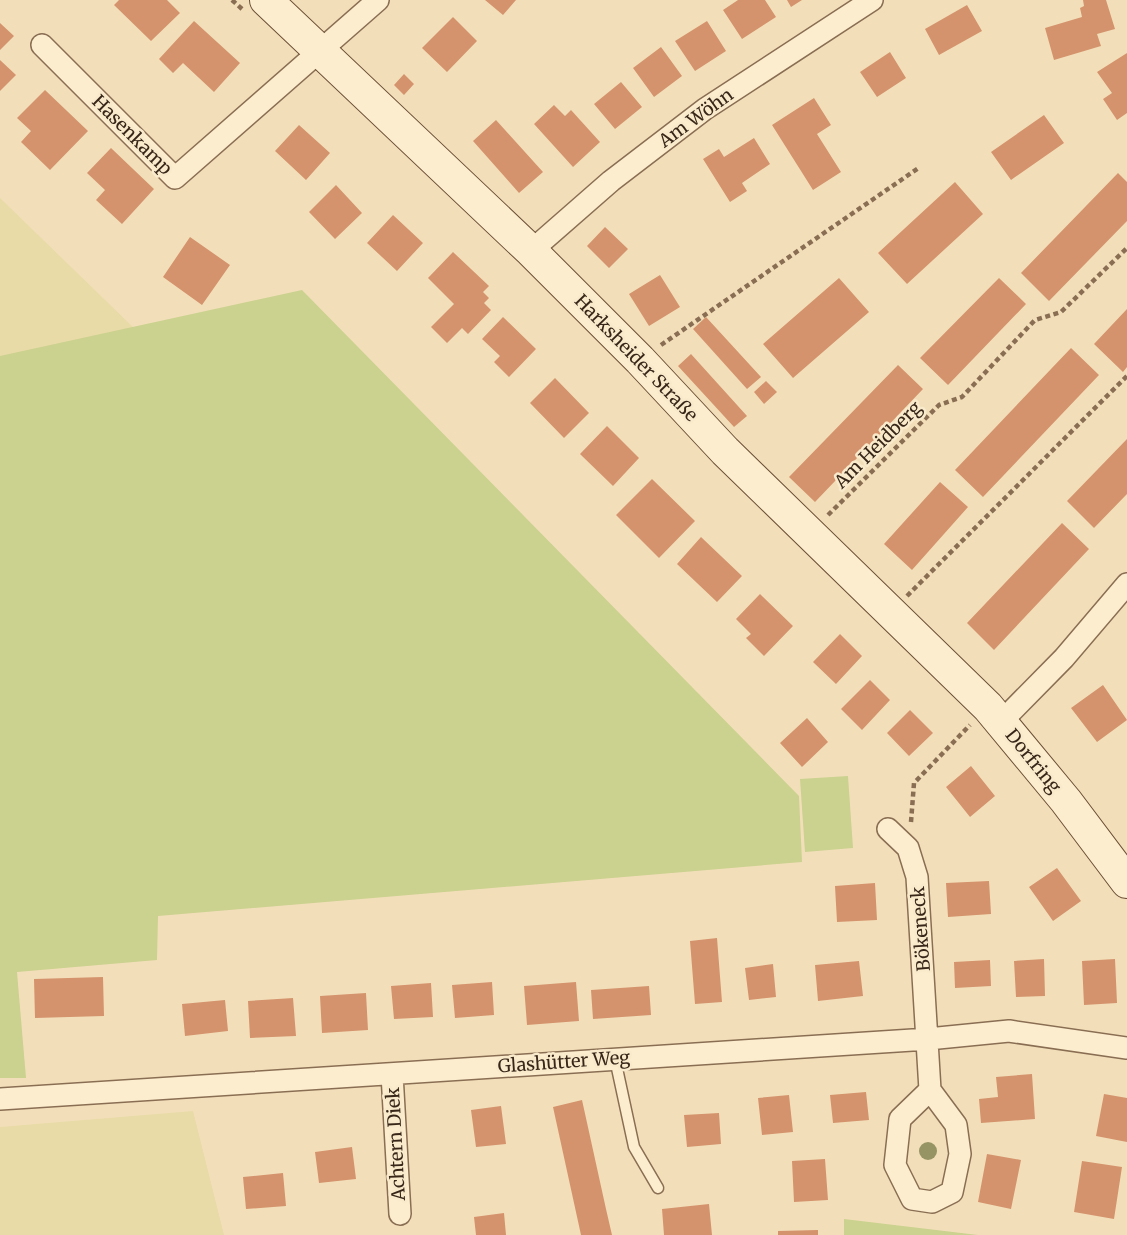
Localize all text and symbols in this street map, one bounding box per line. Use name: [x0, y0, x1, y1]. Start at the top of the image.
street label: Am Wöhn: [653, 83, 738, 153]
street label: Hasenkamp: [87, 90, 177, 180]
street label: Harksheider Straße: [570, 289, 703, 426]
street label: Am Heidberg: [828, 396, 926, 494]
street label: Dorfring: [1001, 724, 1066, 798]
street label: Bökeneck: [906, 885, 935, 972]
street label: Glashütter Weg: [497, 1045, 631, 1078]
street label: Achtern Diek: [381, 1086, 410, 1202]

